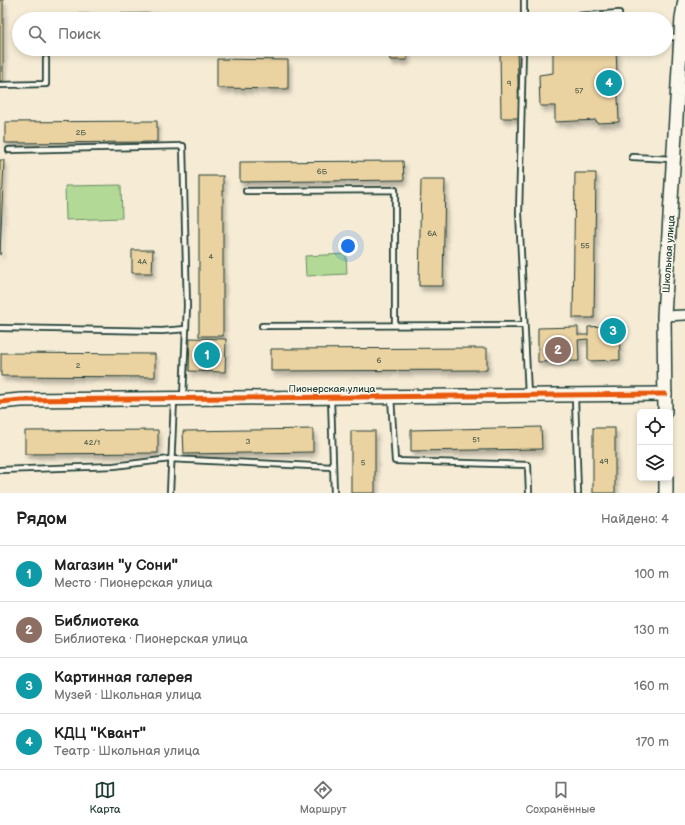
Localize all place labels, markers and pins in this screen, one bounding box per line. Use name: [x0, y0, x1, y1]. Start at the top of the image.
pin: 4: [596, 68, 622, 98]
pin: 3: [600, 316, 626, 346]
pin: 2: [545, 335, 571, 365]
pin: 1: [194, 340, 220, 370]

